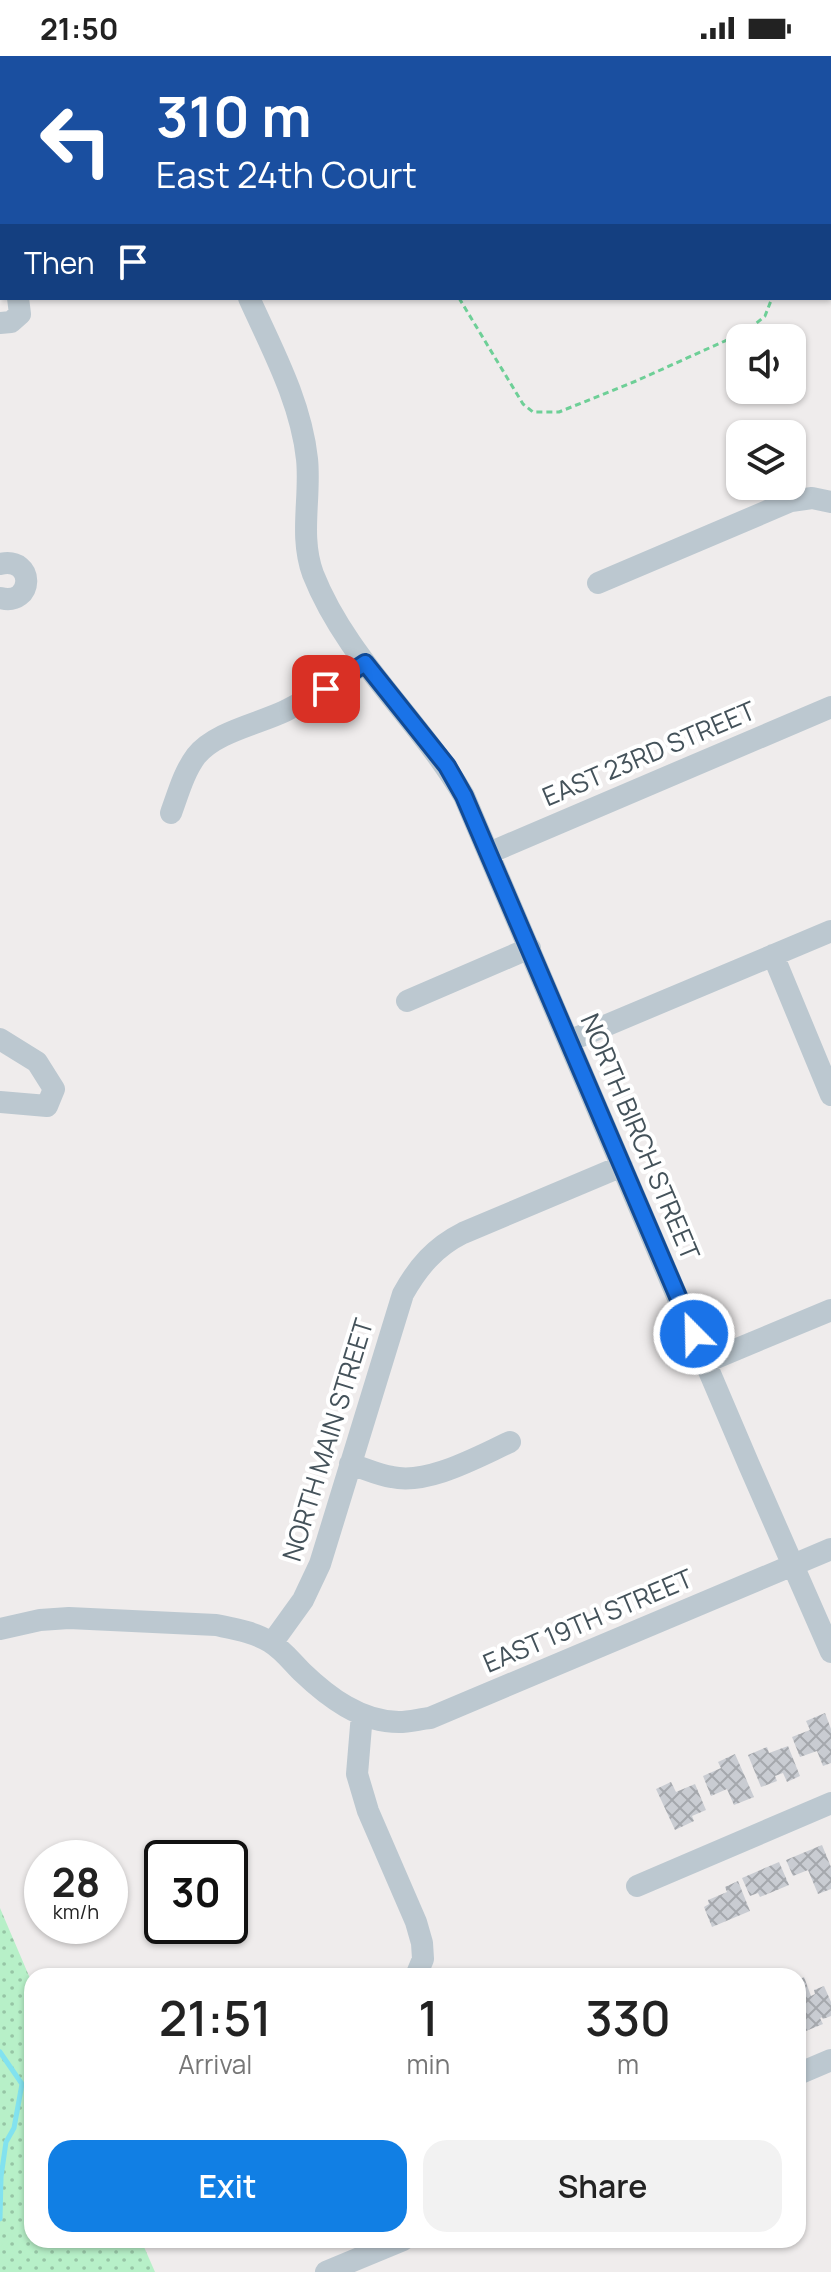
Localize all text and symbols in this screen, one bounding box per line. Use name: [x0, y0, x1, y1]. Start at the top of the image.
text: 21:50: [40, 8, 119, 49]
text: 310 m: [156, 77, 312, 154]
icon: left: [24, 88, 128, 192]
text: East 24th Court: [156, 150, 417, 199]
icon: arrive: [111, 240, 155, 284]
text: Then: [24, 242, 95, 283]
map controls: [726, 324, 806, 500]
button: sound: [726, 324, 806, 404]
button: layers: [726, 420, 806, 500]
pin: [292, 655, 360, 723]
icon: arrive: [304, 667, 348, 711]
street label: EAST 23RD STREET: [537, 692, 761, 814]
street label: NORTH BIRCH STREET: [573, 1008, 709, 1266]
position arrow: [652, 1292, 736, 1376]
street label: NORTH MAIN STREET: [273, 1313, 381, 1565]
street label: EAST 19TH STREET: [477, 1559, 698, 1681]
speed limit sign: 30: [144, 1840, 248, 1944]
text: 28: [52, 1854, 100, 1909]
text: km/h: [53, 1898, 99, 1925]
text: 21:51: [159, 1985, 272, 2050]
text: 1: [418, 1985, 438, 2050]
text: 330: [585, 1985, 671, 2050]
text: Arrival: [178, 2046, 252, 2082]
text: min: [407, 2046, 450, 2082]
text: m: [617, 2046, 639, 2082]
button: Exit: [48, 2140, 407, 2232]
button: Share: [423, 2140, 782, 2232]

